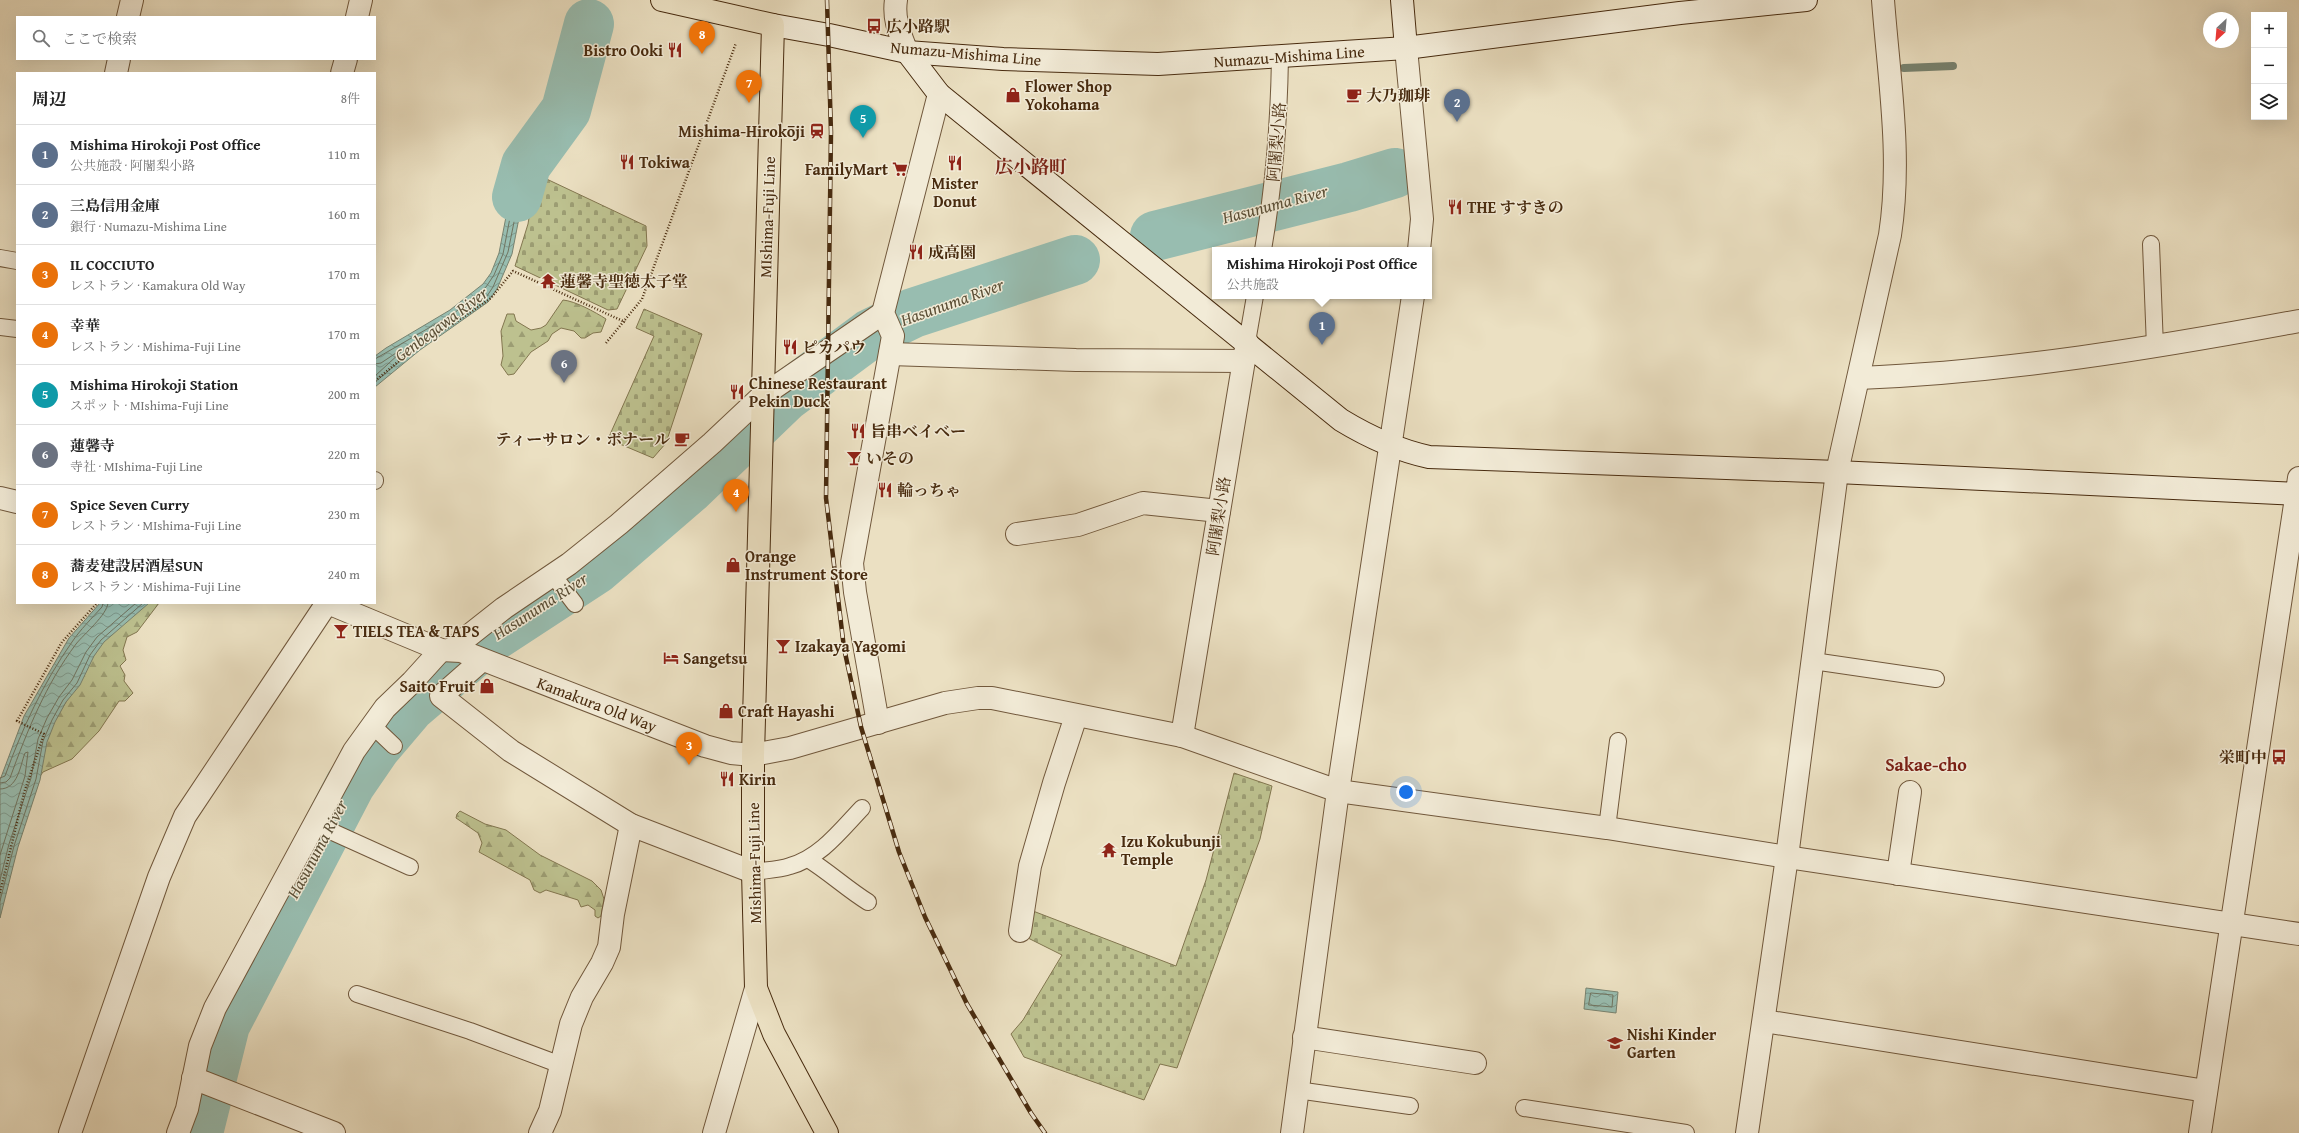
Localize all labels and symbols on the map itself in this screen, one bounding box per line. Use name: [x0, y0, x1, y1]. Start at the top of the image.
north arrow: [2203, 12, 2239, 48]
place label: 広小路駅: [886, 14, 950, 38]
bus stop icon: 広小路駅: [865, 17, 883, 35]
pin: 8: [689, 21, 715, 54]
street label: Numazu-Mishima Line: [890, 34, 1042, 72]
place label: Bistro Ooki: [583, 38, 663, 62]
street label: Numazu-Mishima Line: [1213, 39, 1365, 73]
restaurant icon: Bistro Ooki: [666, 41, 684, 59]
pin: 7: [736, 70, 762, 103]
place label: Flower Shop Yokohama: [1025, 74, 1112, 116]
place label: 大乃珈琲: [1366, 83, 1430, 107]
shop icon: Flower Shop Yokohama: [1004, 86, 1022, 104]
cafe icon: 大乃珈琲: [1345, 86, 1363, 104]
pin: 2: [1444, 89, 1470, 122]
street label: 阿闍梨小路: [1261, 101, 1291, 183]
pin: 5: [850, 105, 876, 138]
place label: Mishima-Hirokōji: [678, 119, 805, 143]
station icon: Mishima-Hirokōji: [808, 122, 826, 140]
place label: Tokiwa: [639, 150, 691, 174]
restaurant icon: Tokiwa: [618, 153, 636, 171]
district label: 広小路町: [995, 153, 1067, 180]
restaurant icon: Mister Donut: [946, 154, 964, 172]
street label: MIshima-Fuji Line: [753, 156, 781, 278]
place label: FamilyMart: [805, 157, 888, 181]
supermarket icon: FamilyMart: [891, 160, 909, 178]
place label: Mister Donut: [932, 171, 979, 213]
water label: Hasunuma River: [1218, 177, 1331, 230]
place label: THE すすきの: [1467, 195, 1564, 219]
restaurant icon: THE すすきの: [1446, 198, 1464, 216]
place label: 成高園: [928, 240, 976, 264]
restaurant icon: 成高園: [907, 243, 925, 261]
place label: 蓮馨寺聖徳太子堂: [560, 269, 688, 293]
water label: Hasunuma River: [896, 271, 1008, 332]
temple icon: 蓮馨寺聖徳太子堂: [539, 272, 557, 290]
water label: Genbegawa River: [389, 280, 493, 367]
pin: 1: [1309, 312, 1335, 345]
place label: ピカパウ: [802, 335, 866, 359]
restaurant icon: ピカパウ: [781, 338, 799, 356]
pin: 6: [551, 350, 577, 383]
place label: Chinese Restaurant Pekin Duck: [749, 371, 887, 413]
restaurant icon: Chinese Restaurant Pekin Duck: [728, 383, 746, 401]
place label: 旨串ベイベー: [870, 419, 966, 443]
restaurant icon: 旨串ベイベー: [849, 422, 867, 440]
place label: ティーサロン・ボナール: [496, 427, 670, 451]
cafe icon: ティーサロン・ボナール: [673, 430, 691, 448]
place label: いその: [866, 446, 914, 470]
bar icon: いその: [845, 449, 863, 467]
street label: 阿闍梨小路: [1200, 475, 1236, 557]
place label: 輪っちゃ: [897, 478, 961, 502]
pin: 4: [723, 479, 749, 512]
restaurant icon: 輪っちゃ: [876, 481, 894, 499]
place label: Orange Instrument Store: [745, 544, 868, 586]
shop icon: Orange Instrument Store: [724, 556, 742, 574]
water label: Hasunuma River: [487, 565, 593, 646]
place label: TIELS TEA & TAPS: [353, 619, 480, 643]
bar icon: TIELS TEA & TAPS: [332, 622, 350, 640]
place label: Izakaya Yagomi: [795, 634, 906, 658]
bar icon: Izakaya Yagomi: [774, 637, 792, 655]
place label: Sangetsu: [683, 646, 748, 670]
hotel icon: Sangetsu: [662, 649, 680, 667]
street label: Kamakura Old Way: [534, 670, 660, 738]
place label: Saito Fruit: [400, 674, 475, 698]
shop icon: Saito Fruit: [478, 677, 496, 695]
place label: Craft Hayashi: [738, 699, 834, 723]
shop icon: Craft Hayashi: [717, 702, 735, 720]
pin: 3: [676, 732, 702, 765]
place label: 栄町中: [2219, 745, 2267, 769]
bus stop icon: 栄町中: [2270, 748, 2288, 766]
district label: Sakae-cho: [1885, 751, 1967, 778]
place label: Kirin: [739, 767, 776, 791]
restaurant icon: Kirin: [718, 770, 736, 788]
your location: [1396, 782, 1416, 802]
water label: Hasunuma River: [280, 794, 353, 903]
street label: Mishima-Fuji Line: [741, 802, 767, 924]
place label: Izu Kokubunji Temple: [1121, 829, 1221, 871]
temple icon: Izu Kokubunji Temple: [1100, 841, 1118, 859]
place label: Nishi Kinder Garten: [1627, 1022, 1717, 1064]
school or university icon: Nishi Kinder Garten: [1606, 1034, 1624, 1052]

